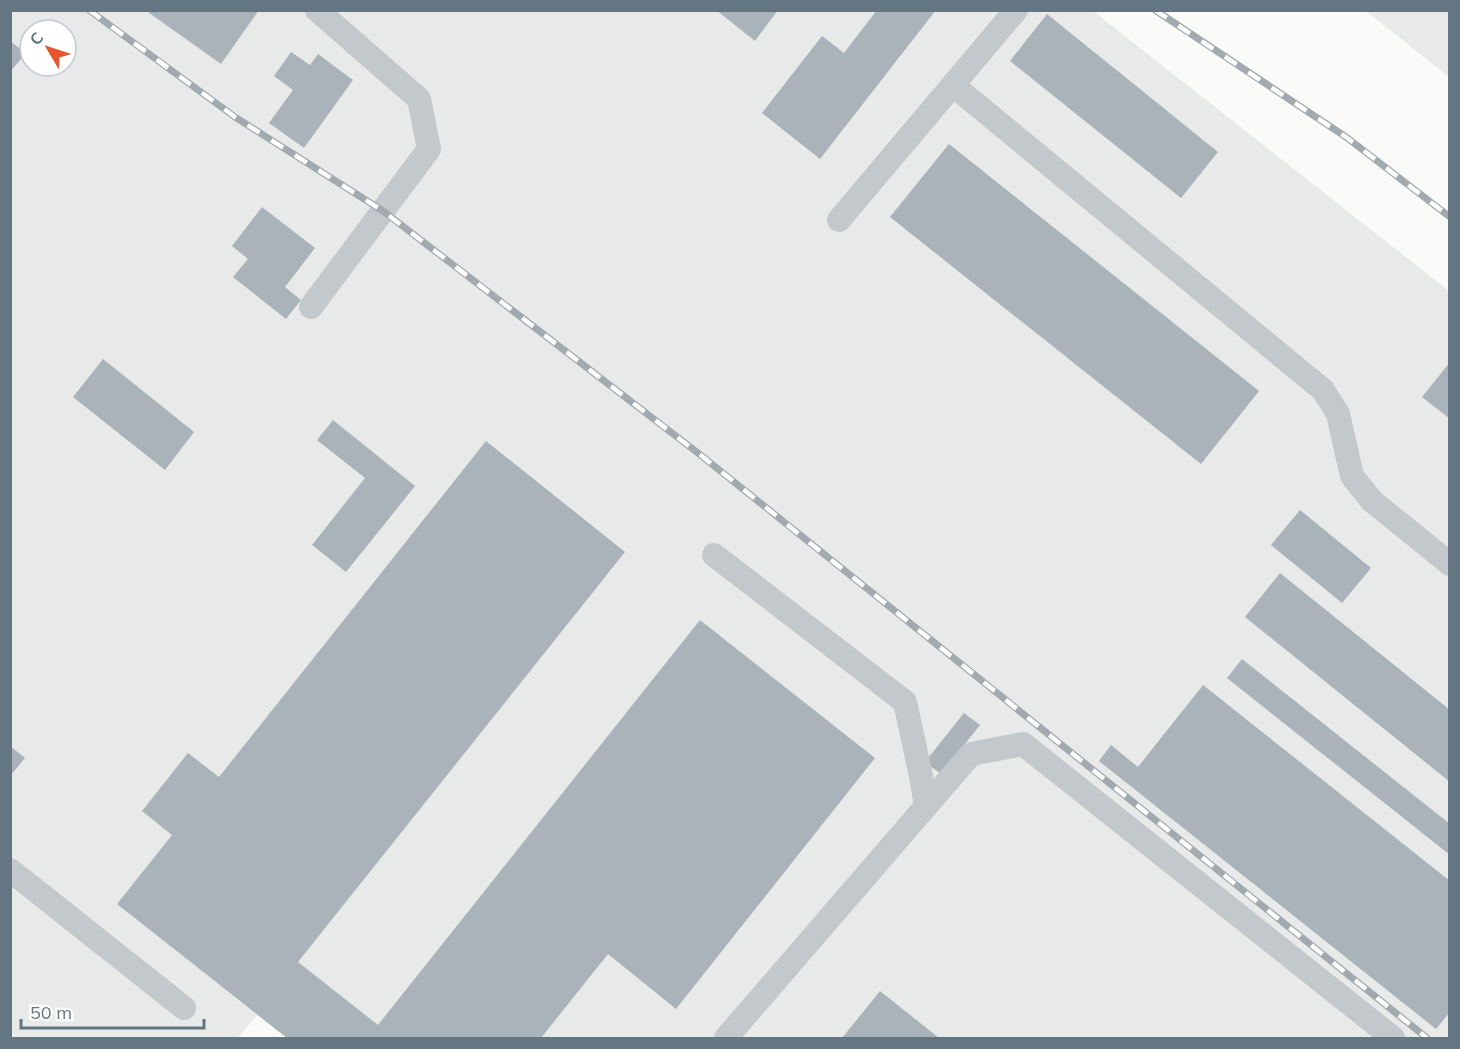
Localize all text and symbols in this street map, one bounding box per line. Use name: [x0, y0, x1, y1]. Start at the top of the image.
north arrow: [18, 18, 78, 78]
text: С: [25, 28, 48, 49]
scale bar: [21, 992, 204, 1030]
text: 50 m: [30, 1001, 72, 1024]

